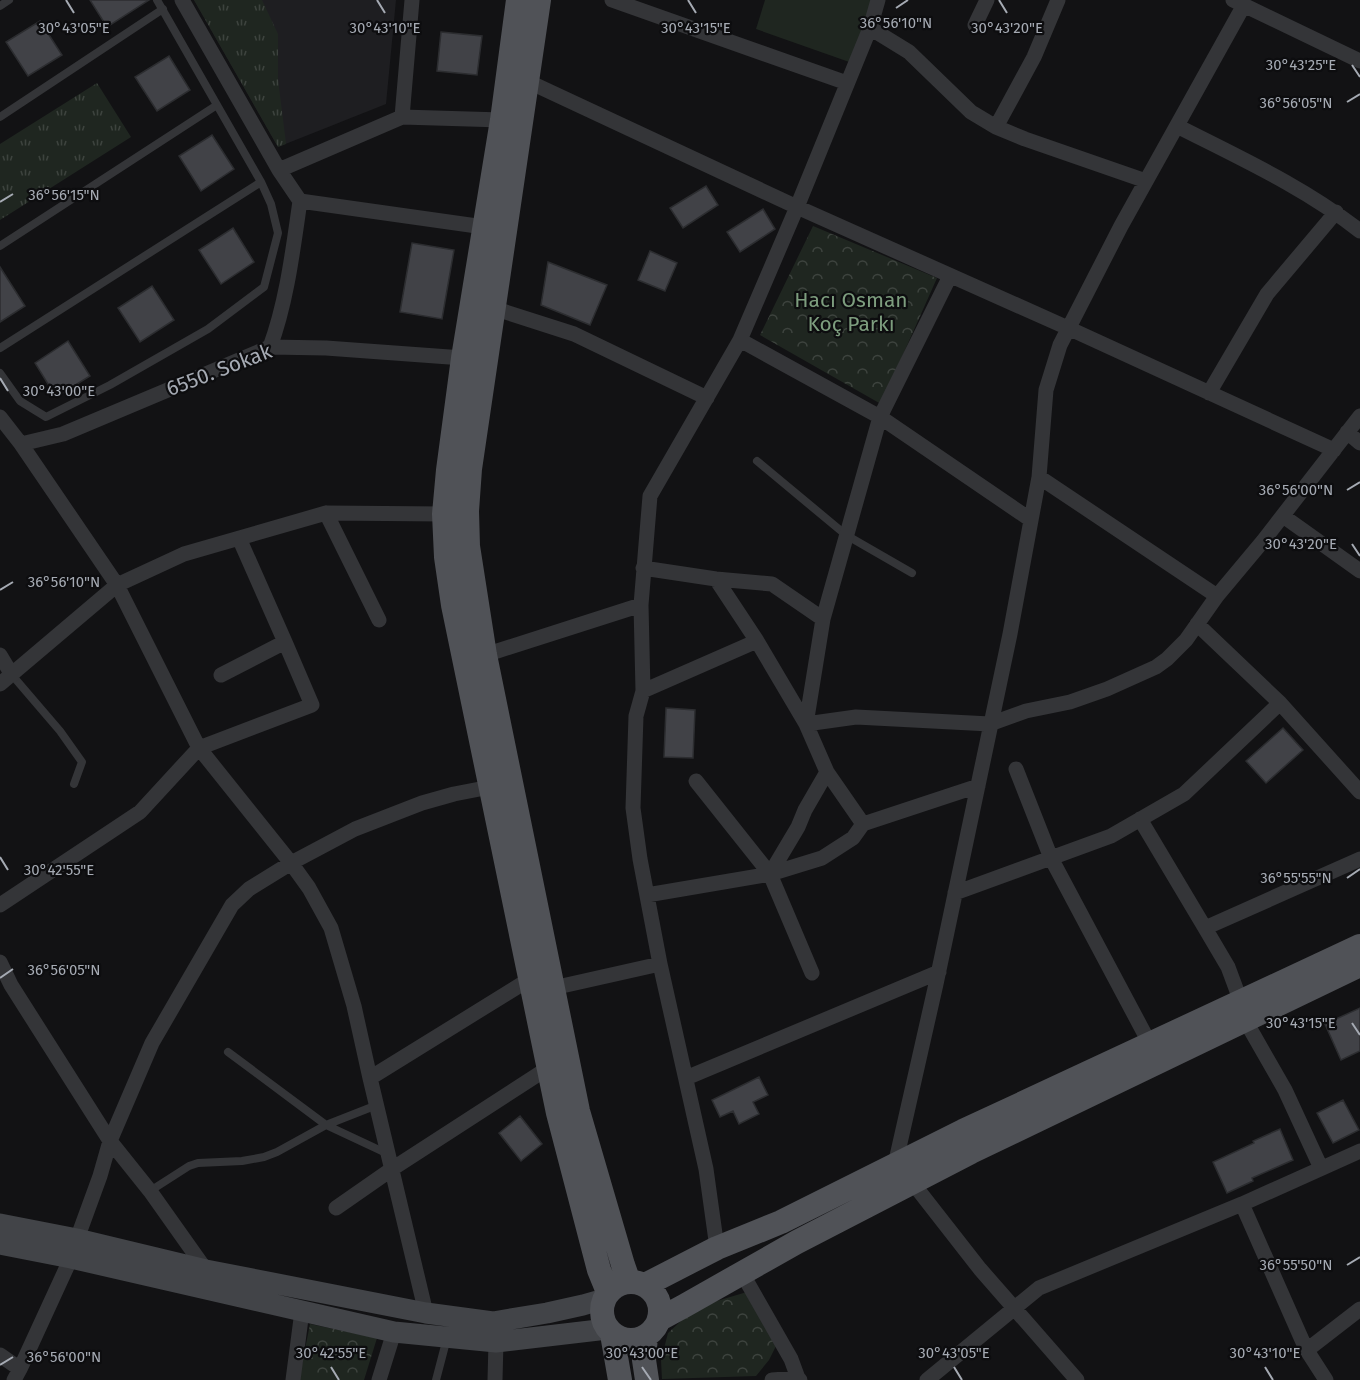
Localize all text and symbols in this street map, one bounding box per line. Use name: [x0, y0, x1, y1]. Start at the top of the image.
text: 36°56'10"N: [860, 14, 932, 32]
text: 30°43'05"E: [38, 19, 110, 37]
text: 30°43'10"E: [350, 19, 420, 37]
text: 30°43'15"E: [661, 19, 731, 37]
text: 30°43'20"E: [971, 19, 1043, 37]
text: 30°43'25"E: [1266, 56, 1336, 74]
text: 36°56'05"N: [1259, 94, 1333, 112]
text: 36°56'15"N: [28, 186, 100, 204]
park label: Hacı Osman Koç Parkı: [794, 287, 908, 337]
street label: 6550. Sokak: [163, 338, 276, 402]
text: 30°43'00"E: [23, 382, 95, 400]
text: 36°56'00"N: [1259, 481, 1333, 499]
text: 30°43'20"E: [1265, 535, 1337, 553]
text: 36°56'10"N: [28, 573, 100, 591]
text: 30°42'55"E: [24, 861, 94, 879]
text: 36°55'55"N: [1260, 869, 1332, 887]
text: 36°56'05"N: [27, 961, 101, 979]
text: 30°43'15"E: [1266, 1014, 1336, 1032]
text: 36°55'50"N: [1260, 1256, 1332, 1274]
text: 30°42'55"E: [296, 1344, 366, 1362]
text: 30°43'00"E: [606, 1344, 678, 1362]
text: 30°43'05"E: [918, 1344, 990, 1362]
text: 30°43'10"E: [1230, 1344, 1300, 1362]
text: 36°56'00"N: [27, 1348, 101, 1366]

